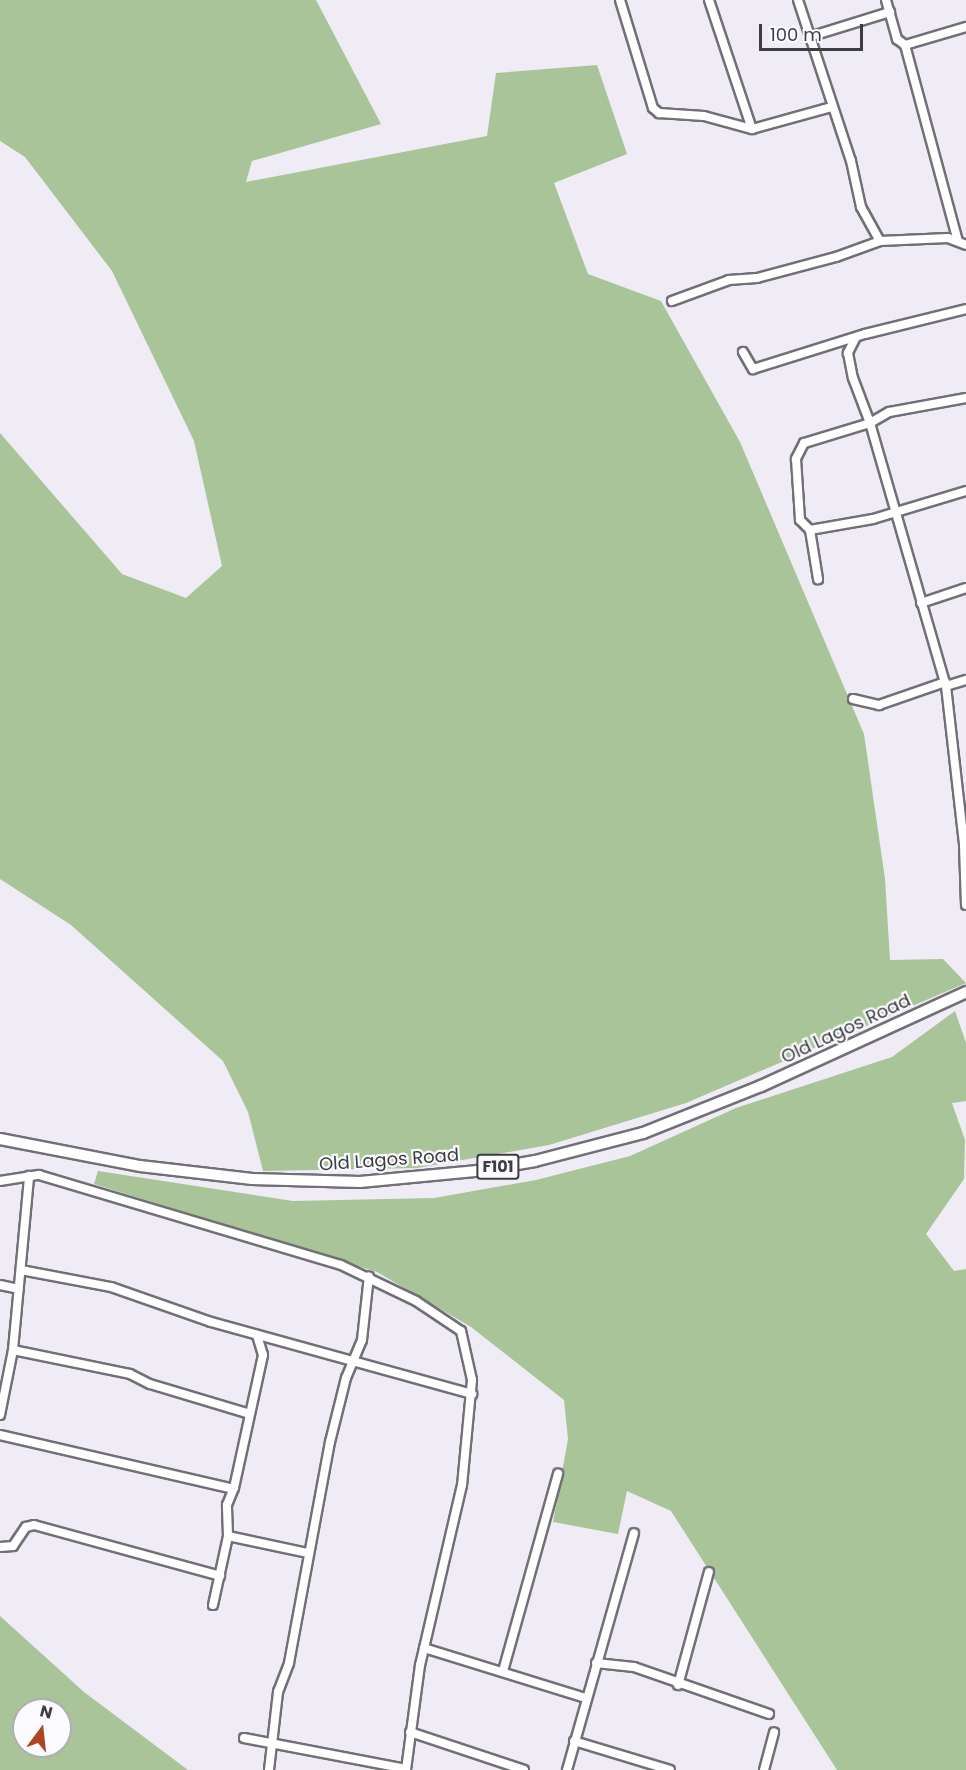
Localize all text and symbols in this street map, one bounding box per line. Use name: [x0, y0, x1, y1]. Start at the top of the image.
scale bar: [762, 12, 866, 50]
text: 100 m: [770, 22, 822, 47]
street label: Old Lagos Road: [778, 990, 914, 1068]
street label: Old Lagos Road: [318, 1144, 460, 1176]
road number: F101: [476, 1154, 520, 1180]
north arrow: [12, 1698, 72, 1758]
text: N: [37, 1699, 55, 1725]

